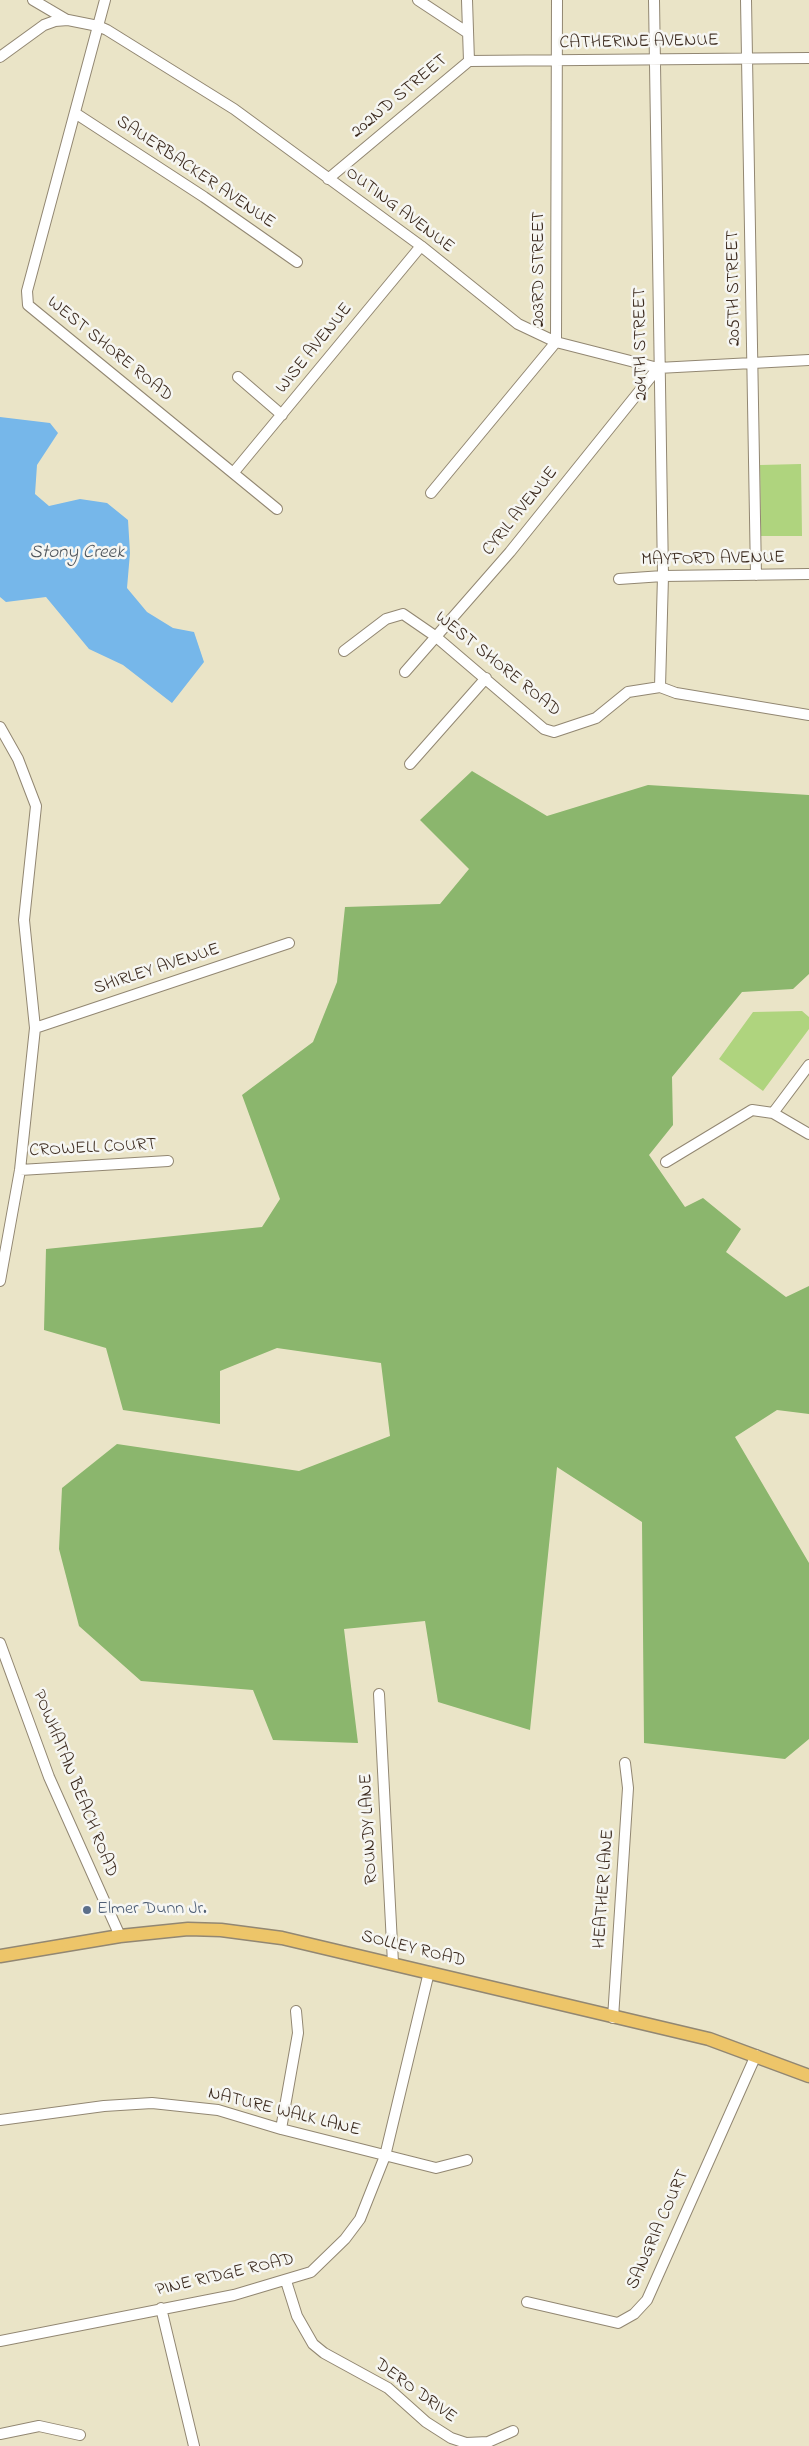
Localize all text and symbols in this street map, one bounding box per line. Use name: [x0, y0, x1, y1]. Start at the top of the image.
street label: CATHERINE AVENUE: [559, 31, 719, 55]
street label: 202ND STREET: [347, 50, 453, 144]
street label: SAUERBACKER AVENUE: [111, 112, 279, 234]
street label: OUTING AVENUE: [340, 163, 458, 259]
street label: 203RD STREET: [529, 211, 551, 327]
street label: 205TH STREET: [723, 230, 747, 346]
street label: 204TH STREET: [630, 287, 654, 401]
street label: WEST SHORE ROAD: [42, 293, 176, 407]
street label: WISE AVENUE: [272, 299, 358, 399]
street label: CYRIL AVENUE: [479, 463, 563, 561]
water label: Stony Creek: [30, 543, 124, 565]
street label: MAYFORD AVENUE: [641, 548, 785, 572]
street label: WEST SHORE ROAD: [430, 608, 564, 722]
street label: SHIRLEY AVENUE: [91, 939, 223, 1001]
street label: CROWELL COURT: [29, 1135, 157, 1163]
street label: POWHATAN BEACH ROAD: [27, 1687, 121, 1881]
street label: ROUNDY LANE: [356, 1773, 384, 1885]
street label: HEATHER LANE: [590, 1829, 620, 1949]
place label: Elmer Dunn Jr.: [97, 1899, 207, 1921]
marker: Elmer Dunn Jr.: [81, 1904, 93, 1916]
street label: SOLLEY ROAD: [359, 1927, 467, 1973]
street label: NATURE WALK LANE: [206, 2084, 362, 2142]
street label: SANGRIA COURT: [623, 2167, 695, 2293]
street label: PINE RIDGE ROAD: [154, 2250, 296, 2302]
street label: DERO DRIVE: [370, 2355, 460, 2429]

